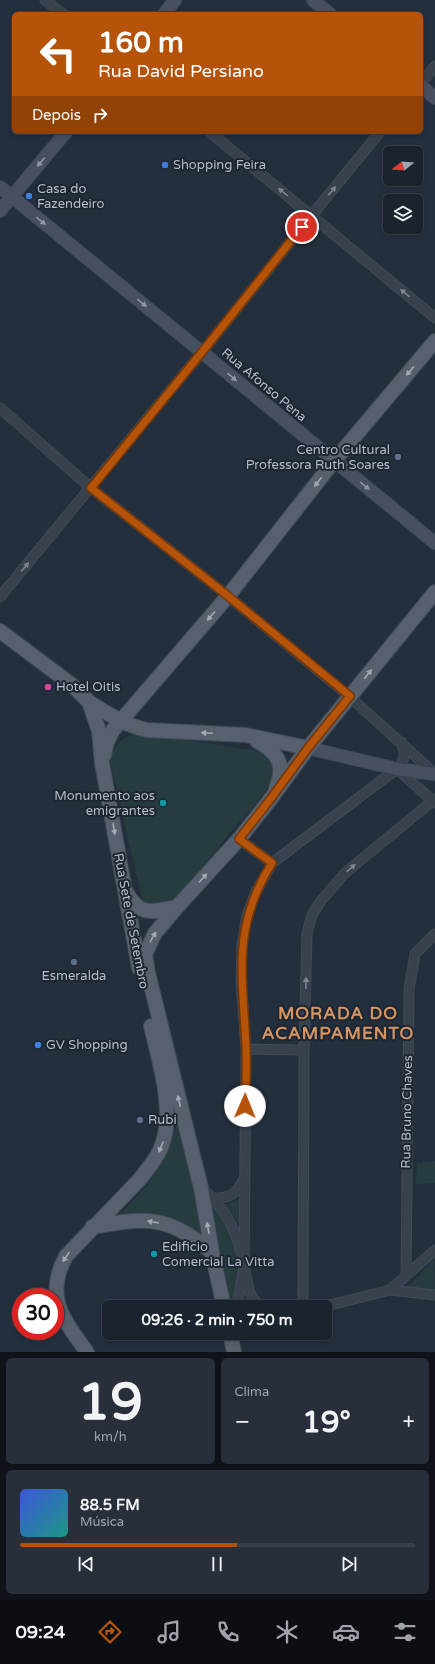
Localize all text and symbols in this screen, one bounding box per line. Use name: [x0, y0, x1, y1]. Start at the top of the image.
text: 160 m: [98, 26, 184, 60]
icon: left: [32, 28, 84, 80]
text: Rua David Persiano: [98, 60, 264, 82]
icon: right: [89, 104, 111, 126]
text: Depois: [32, 106, 81, 124]
north arrow: [383, 146, 423, 186]
map controls: [383, 146, 423, 234]
one-way arrow: [36, 157, 45, 167]
place label: Shopping Feira: [173, 157, 266, 173]
marker: Shopping Feira: [160, 160, 170, 170]
place label: Casa do Fazendeiro: [37, 181, 105, 212]
one-way arrow: [327, 185, 336, 196]
one-way arrow: [278, 187, 289, 196]
marker: Casa do Fazendeiro: [24, 191, 34, 201]
button: layers: [383, 194, 423, 234]
pin: [285, 210, 319, 244]
one-way arrow: [36, 216, 47, 225]
icon: arrive: [291, 216, 313, 238]
one-way arrow: [400, 288, 410, 297]
one-way arrow: [136, 298, 147, 307]
street label: Rua Afonso Pena: [218, 345, 310, 425]
one-way arrow: [405, 365, 414, 376]
one-way arrow: [227, 373, 238, 382]
place label: Centro Cultural Professora Ruth Soares: [246, 442, 390, 473]
marker: Centro Cultural Professora Ruth Soares: [393, 452, 403, 462]
one-way arrow: [314, 476, 323, 487]
one-way arrow: [360, 482, 371, 491]
one-way arrow: [20, 562, 29, 573]
one-way arrow: [206, 611, 216, 621]
one-way arrow: [364, 669, 372, 680]
place label: Hotel Oitis: [56, 679, 120, 695]
marker: Hotel Oitis: [43, 682, 53, 692]
one-way arrow: [201, 730, 213, 737]
place label: Monumento aos emigrantes: [54, 788, 155, 819]
marker: Monumento aos emigrantes: [158, 798, 168, 808]
one-way arrow: [111, 823, 117, 835]
street label: Rua Sete de Setembro: [110, 852, 152, 990]
one-way arrow: [346, 864, 357, 872]
one-way arrow: [198, 873, 208, 883]
one-way arrow: [150, 931, 157, 943]
marker: Esmeralda: [69, 957, 79, 967]
place label: Esmeralda: [42, 968, 106, 984]
one-way arrow: [302, 977, 309, 989]
district label: MORADA DO ACAMPAMENTO: [262, 1003, 414, 1044]
place label: GV Shopping: [46, 1037, 128, 1053]
marker: GV Shopping: [33, 1040, 43, 1050]
street label: Rua Bruno Chaves: [398, 1055, 416, 1169]
position arrow: [224, 1085, 266, 1127]
one-way arrow: [176, 1095, 182, 1107]
place label: Rubi: [148, 1112, 177, 1128]
marker: Rubi: [135, 1115, 145, 1125]
one-way arrow: [157, 1142, 163, 1154]
one-way arrow: [147, 1218, 159, 1224]
one-way arrow: [204, 1222, 210, 1234]
place label: Edificio Comercial La Vitta: [162, 1239, 274, 1270]
marker: Edificio Comercial La Vitta: [149, 1249, 159, 1259]
one-way arrow: [62, 1251, 70, 1262]
speed limit sign: 30: [12, 1288, 64, 1340]
text: 09:26 · 2 min · 750 m: [142, 1311, 292, 1329]
text: 19: [78, 1371, 143, 1434]
text: Clima: [235, 1384, 269, 1400]
text: 19°: [302, 1404, 351, 1441]
text: −: [235, 1409, 250, 1435]
text: +: [403, 1409, 415, 1435]
text: km/h: [94, 1429, 127, 1445]
text: 88.5 FM: [80, 1496, 140, 1514]
text: Música: [80, 1514, 124, 1530]
icon: previous: [75, 1553, 97, 1575]
icon: pause: [206, 1553, 228, 1575]
icon: next: [338, 1553, 360, 1575]
icon: directions: [96, 1618, 124, 1646]
icon: music: [155, 1618, 183, 1646]
icon: phone: [214, 1618, 242, 1646]
icon: climate: [273, 1618, 301, 1646]
icon: car: [332, 1618, 360, 1646]
icon: filters: [391, 1618, 419, 1646]
text: 09:24: [16, 1621, 65, 1643]

